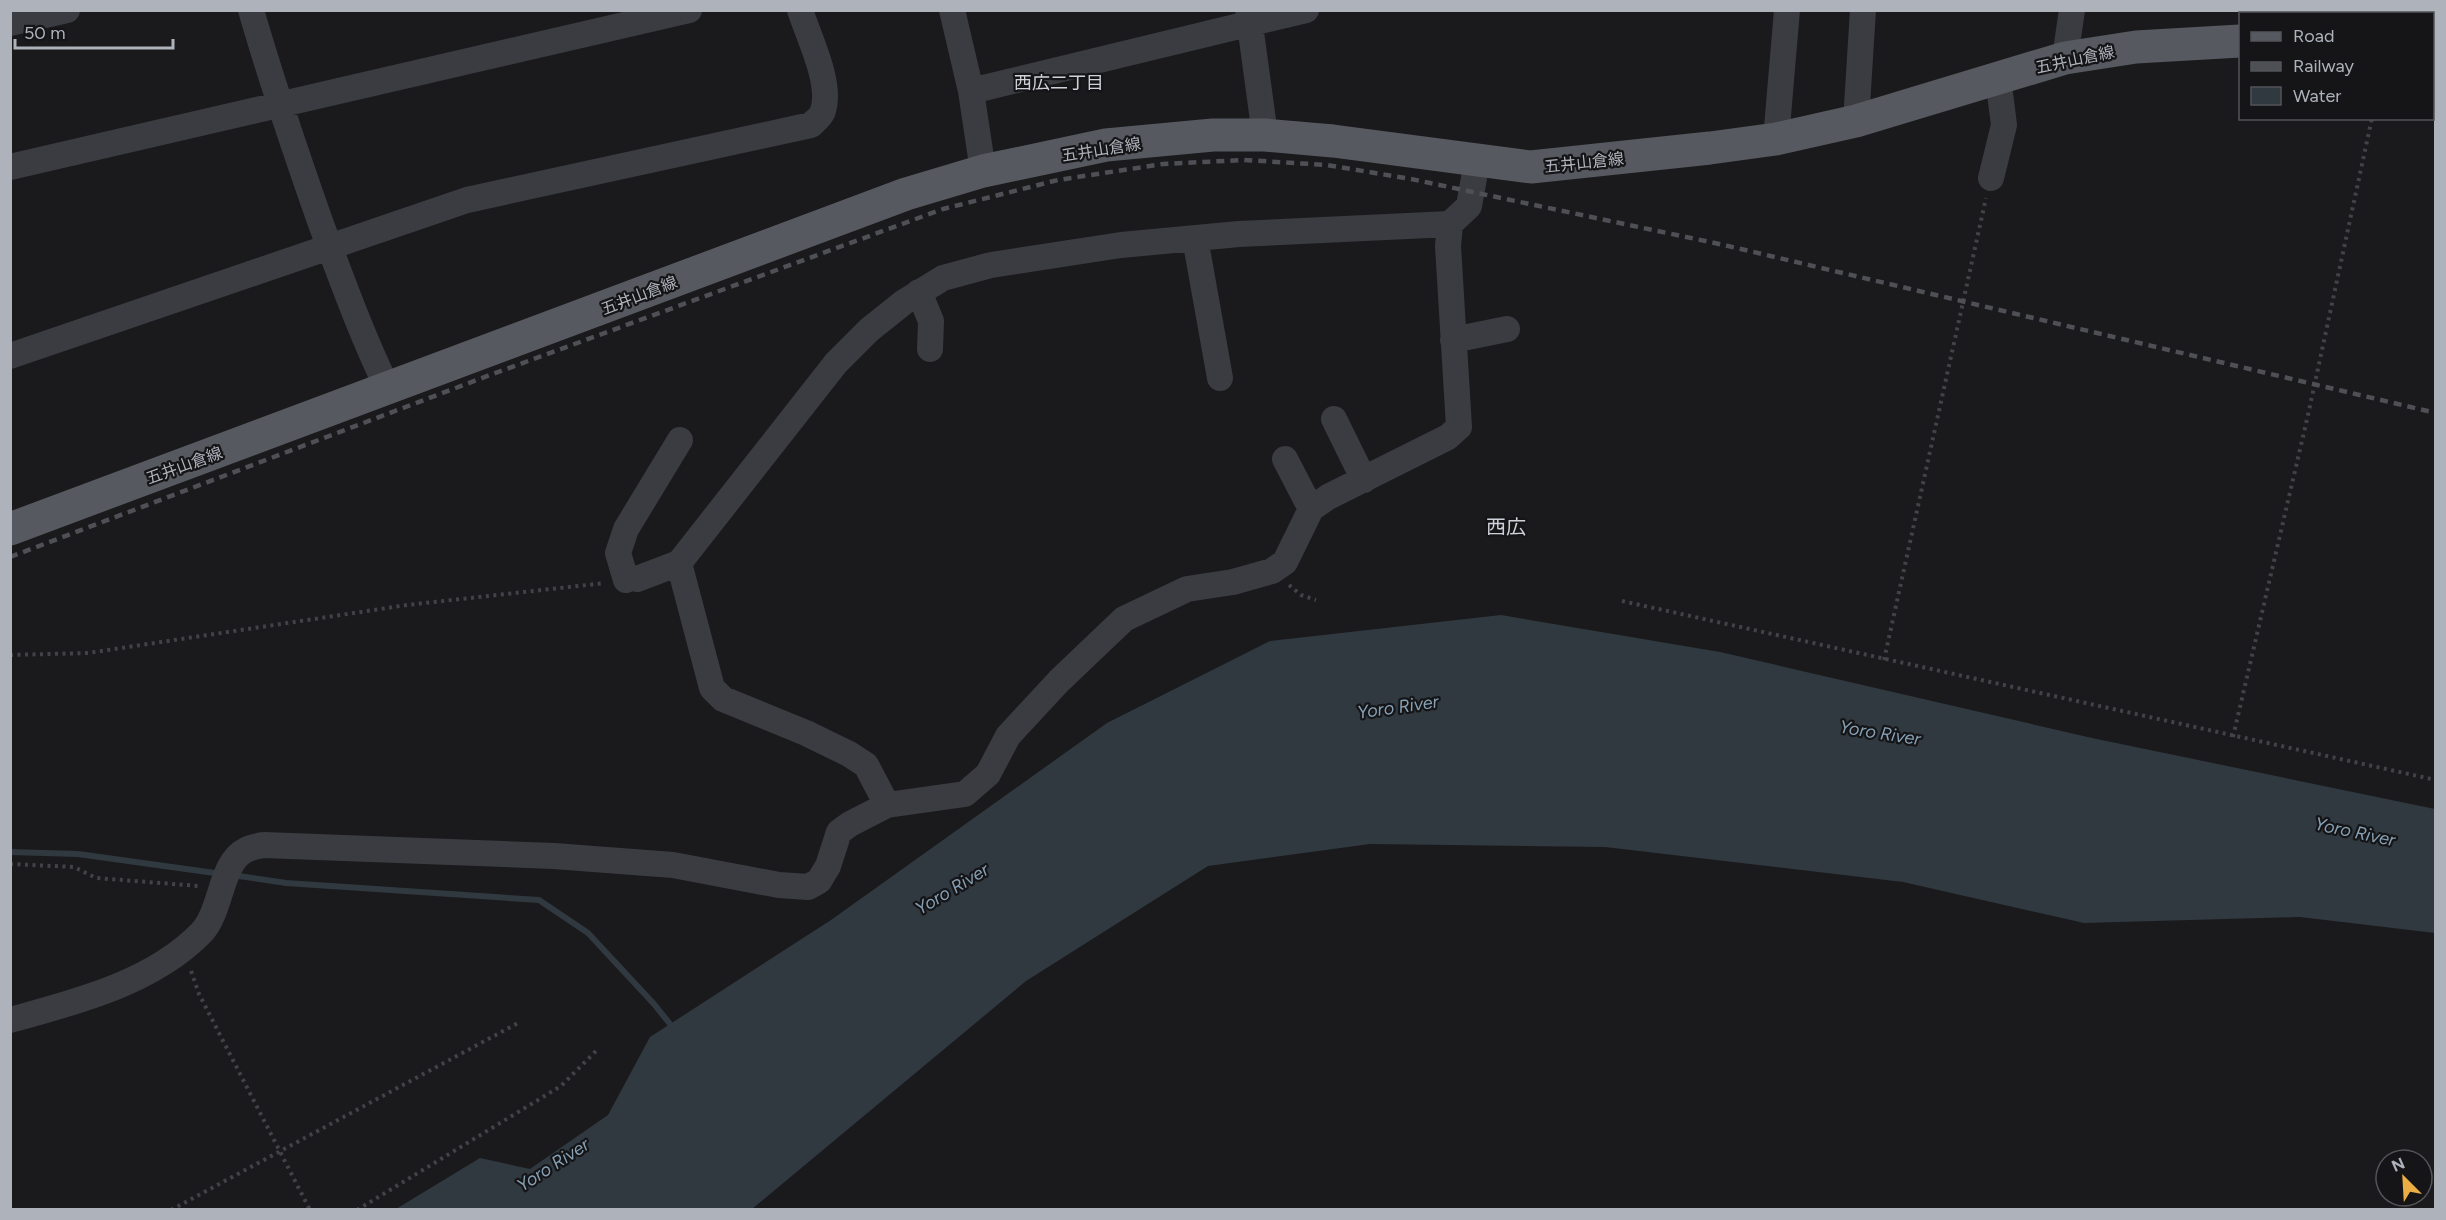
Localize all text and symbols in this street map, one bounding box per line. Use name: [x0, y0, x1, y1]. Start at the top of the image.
scale bar: [15, 12, 172, 50]
legend: [2239, 12, 2434, 120]
text: 50 m: [24, 22, 66, 44]
text: Road: [2293, 25, 2334, 47]
street label: 五井山倉線: [2034, 42, 2116, 77]
text: Railway: [2293, 55, 2355, 77]
district label: 西広二丁目: [1014, 72, 1104, 94]
text: Water: [2293, 85, 2341, 107]
street label: 五井山倉線: [1060, 134, 1142, 165]
street label: 五井山倉線: [1543, 149, 1625, 176]
street label: 五井山倉線: [598, 272, 680, 319]
street label: 五井山倉線: [143, 443, 225, 488]
district label: 西広: [1486, 515, 1526, 539]
water label: Yoro River: [1356, 690, 1441, 724]
water label: Yoro River: [1838, 716, 1923, 750]
water label: Yoro River: [2313, 813, 2398, 851]
water label: Yoro River: [911, 858, 994, 920]
water label: Yoro River: [513, 1133, 594, 1197]
north arrow: [2374, 1148, 2434, 1208]
text: N: [2389, 1154, 2408, 1176]

